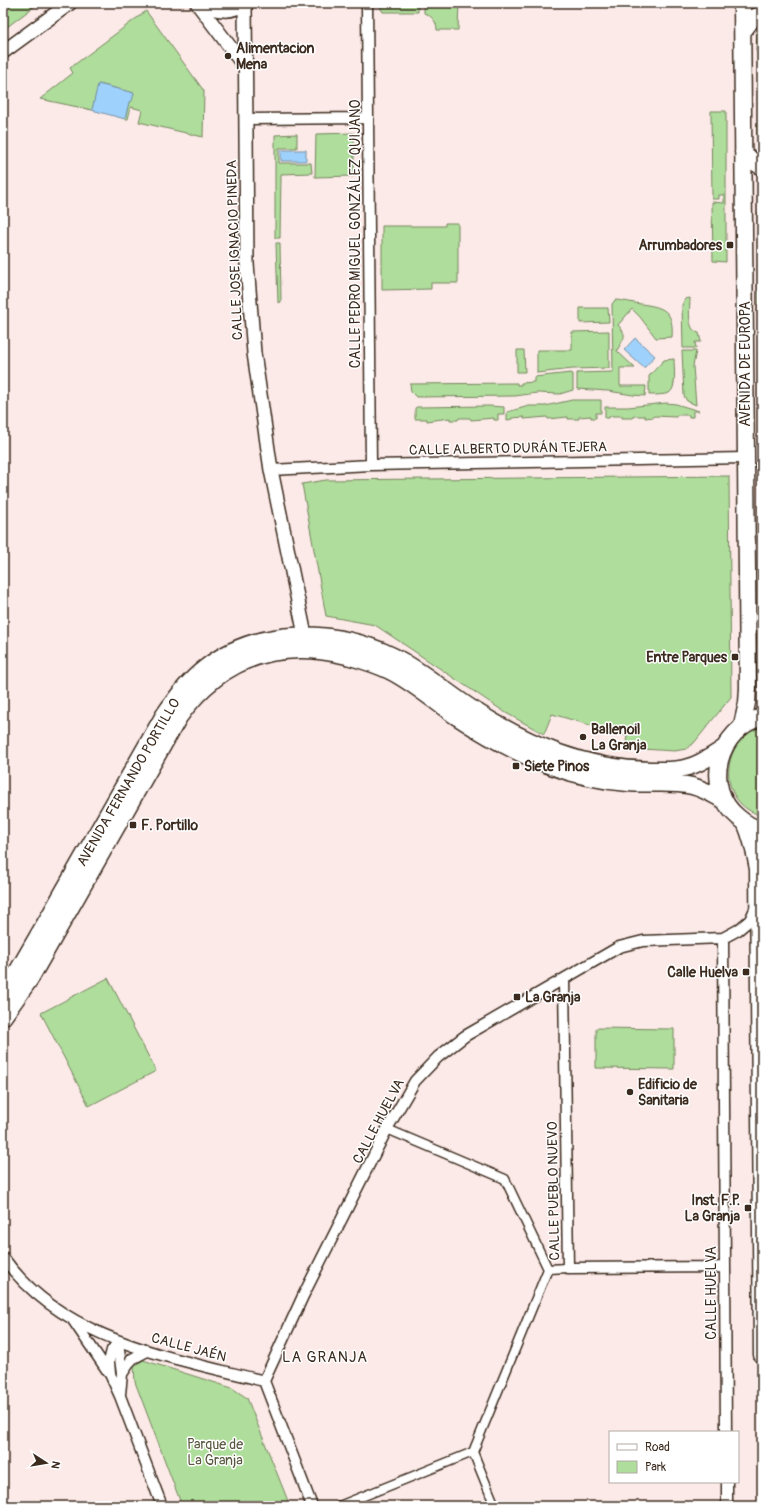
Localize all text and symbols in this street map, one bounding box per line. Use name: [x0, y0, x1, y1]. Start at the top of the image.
place label: Alimentacion Mena: [236, 40, 315, 73]
marker: Alimentacion Mena: [223, 51, 233, 61]
street label: CALLE PEDRO MIGUEL GONZÁLEZ QUIJANO: [346, 100, 364, 368]
street label: CALLE JOSE IGNACIO PINEDA: [223, 159, 246, 340]
place label: Arrumbadores: [639, 237, 723, 254]
marker: Arrumbadores: [725, 240, 735, 250]
street label: AVENIDA DE EUROPA: [737, 301, 754, 427]
street label: CALLE ALBERTO DURÁN TEJERA: [409, 437, 607, 459]
place label: Entre Parques: [646, 649, 728, 666]
marker: Entre Parques: [730, 652, 740, 662]
street label: AVENIDA FERNANDO PORTILLO: [73, 695, 184, 869]
place label: Ballenoil La Granja: [591, 721, 647, 754]
marker: Ballenoil La Granja: [578, 732, 588, 742]
place label: Siete Pinos: [524, 758, 590, 775]
marker: Siete Pinos: [511, 761, 521, 771]
place label: F. Portillo: [141, 817, 199, 834]
marker: F. Portillo: [128, 820, 138, 830]
place label: Calle Huelva: [667, 964, 738, 981]
marker: Calle Huelva: [741, 967, 751, 977]
place label: La Granja: [525, 989, 581, 1006]
marker: La Granja: [512, 992, 522, 1002]
street label: CALLE HUELVA: [349, 1076, 408, 1167]
place label: Edificio de Sanitaria: [638, 1076, 698, 1109]
marker: Edificio de Sanitaria: [625, 1087, 635, 1097]
street label: CALLE PUEBLO NUEVO: [544, 1121, 563, 1261]
place label: Inst. F.P. La Granja: [685, 1192, 740, 1225]
marker: Inst. F.P. La Granja: [743, 1203, 753, 1213]
street label: CALLE HUELVA: [703, 1246, 720, 1340]
street label: CALLE JAÉN: [150, 1328, 228, 1366]
district label: LA GRANJA: [282, 1348, 368, 1367]
legend: [609, 1431, 739, 1483]
park label: Parque de La Granja: [187, 1436, 243, 1469]
text: Road: [645, 1440, 670, 1455]
north arrow: [26, 1443, 66, 1483]
text: N: [48, 1460, 62, 1471]
text: Park: [645, 1460, 666, 1475]

